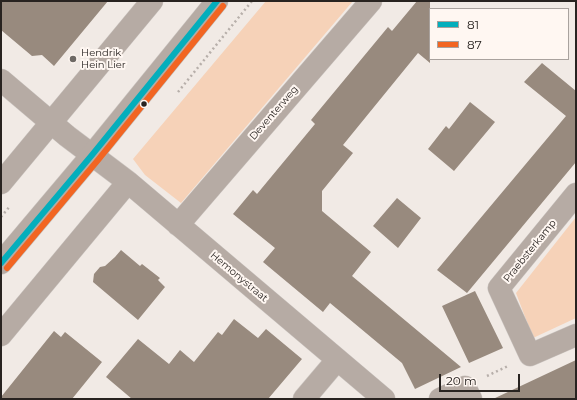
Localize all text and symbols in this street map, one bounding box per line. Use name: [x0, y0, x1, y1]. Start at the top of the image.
legend: [429, 8, 569, 60]
text: 81: [467, 17, 479, 32]
text: 87: [467, 37, 482, 52]
place label: Hendrik Hein Lier: [81, 47, 126, 70]
marker: Hendrik Hein Lier: [68, 54, 78, 64]
street label: Deventerweg: [247, 83, 301, 143]
unlabelled marker: [139, 99, 149, 109]
street label: Praebsterkamp: [501, 217, 559, 285]
street label: Hemonystraat: [208, 249, 270, 305]
scale bar: [441, 366, 522, 392]
text: 20 m: [446, 373, 477, 388]

